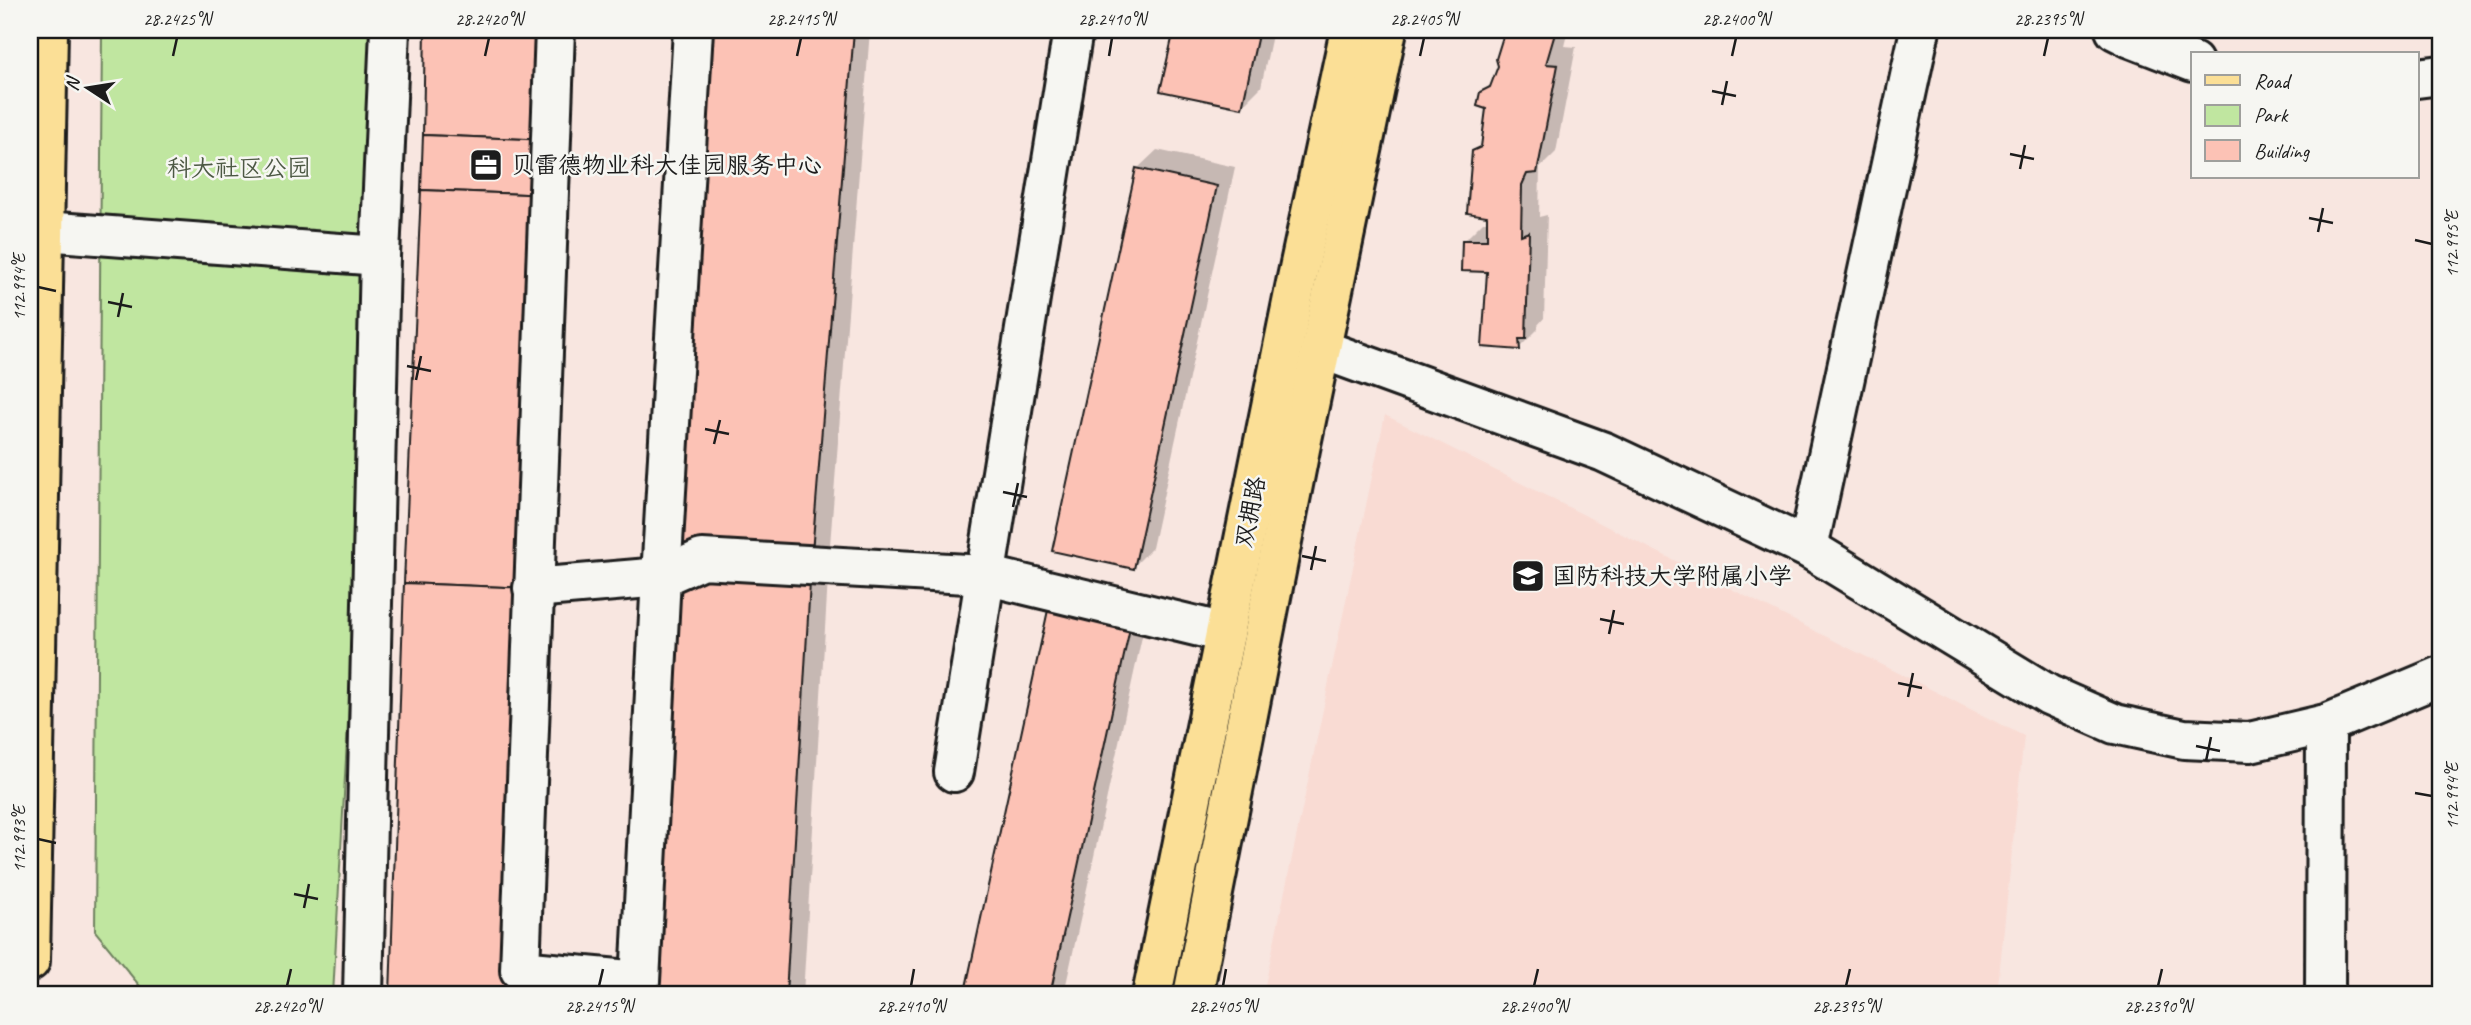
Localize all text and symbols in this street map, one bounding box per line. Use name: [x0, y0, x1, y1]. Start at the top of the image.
text: 28.2425°N: [143, 8, 214, 30]
text: 28.2420°N: [455, 8, 526, 30]
text: 28.2415°N: [767, 8, 838, 30]
text: 28.2410°N: [1078, 8, 1149, 30]
text: 28.2405°N: [1390, 8, 1461, 30]
text: 28.2400°N: [1702, 8, 1773, 30]
text: 28.2395°N: [2014, 8, 2085, 30]
north arrow: [52, 52, 122, 122]
legend: [2191, 52, 2418, 178]
text: Road: [2254, 68, 2293, 94]
text: N: [59, 73, 86, 93]
text: Park: [2254, 102, 2289, 128]
text: Building: [2254, 138, 2311, 164]
office icon: 贝雷德物业科大佳园服务中心: [467, 146, 505, 184]
place label: 贝雷德物业科大佳园服务中心: [510, 150, 822, 180]
park label: 科大社区公园: [167, 153, 311, 183]
text: 112.995°E: [2441, 208, 2463, 277]
text: 112.994°E: [8, 251, 30, 320]
street label: 双拥路: [1228, 474, 1272, 550]
school or university icon: 国防科技大学附属小学: [1509, 557, 1547, 595]
place label: 国防科技大学附属小学: [1552, 561, 1792, 591]
text: 112.994°E: [2441, 760, 2463, 829]
text: 112.993°E: [8, 803, 30, 872]
text: 28.2420°N: [253, 995, 324, 1017]
text: 28.2415°N: [565, 995, 636, 1017]
text: 28.2410°N: [877, 995, 948, 1017]
text: 28.2405°N: [1189, 995, 1260, 1017]
text: 28.2400°N: [1500, 995, 1571, 1017]
text: 28.2395°N: [1812, 995, 1883, 1017]
text: 28.2390°N: [2124, 995, 2195, 1017]

